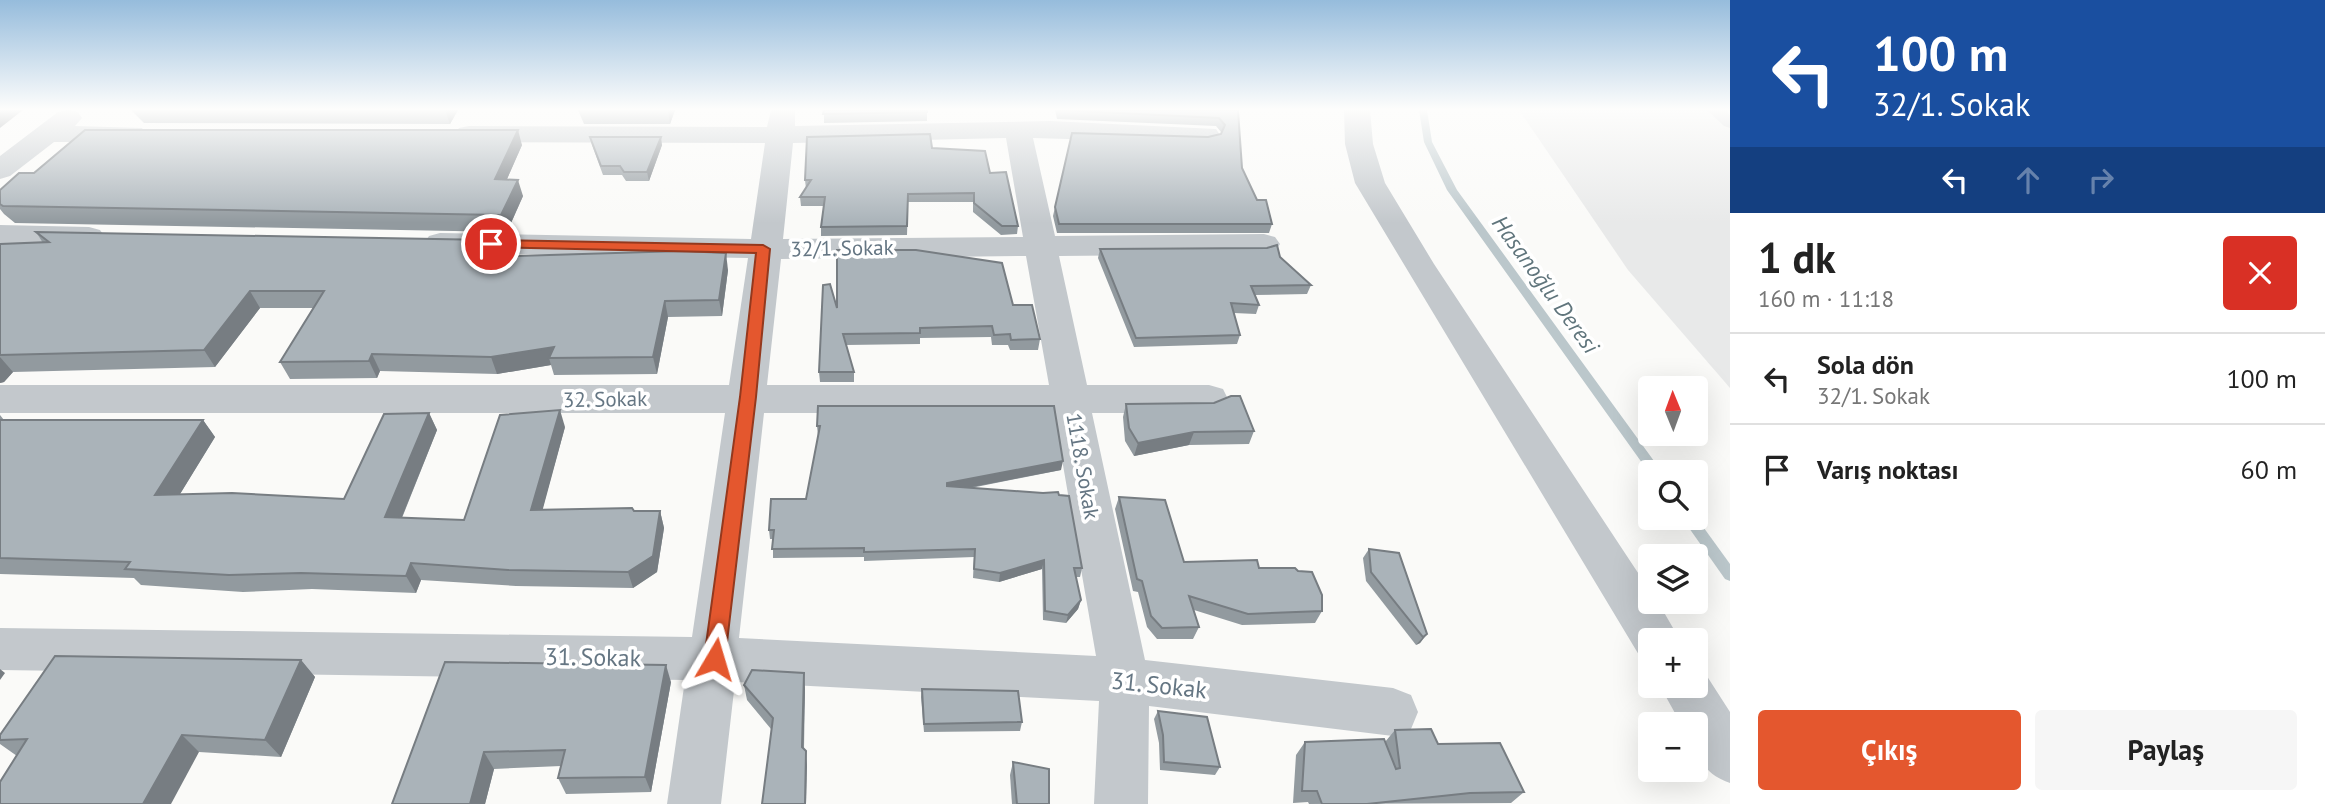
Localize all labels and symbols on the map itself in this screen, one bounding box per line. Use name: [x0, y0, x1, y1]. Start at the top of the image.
water label: Hasanoğlu Deresi: [1486, 209, 1606, 360]
pin: [461, 214, 521, 274]
street label: 32/1. Sokak: [790, 234, 894, 262]
north arrow: [1638, 376, 1708, 446]
street label: 32. Sokak: [563, 385, 647, 413]
street label: 1118. Sokak: [1060, 411, 1106, 521]
position arrow: [678, 622, 752, 696]
street label: 31. Sokak: [545, 641, 642, 673]
street label: 31. Sokak: [1109, 665, 1209, 706]

